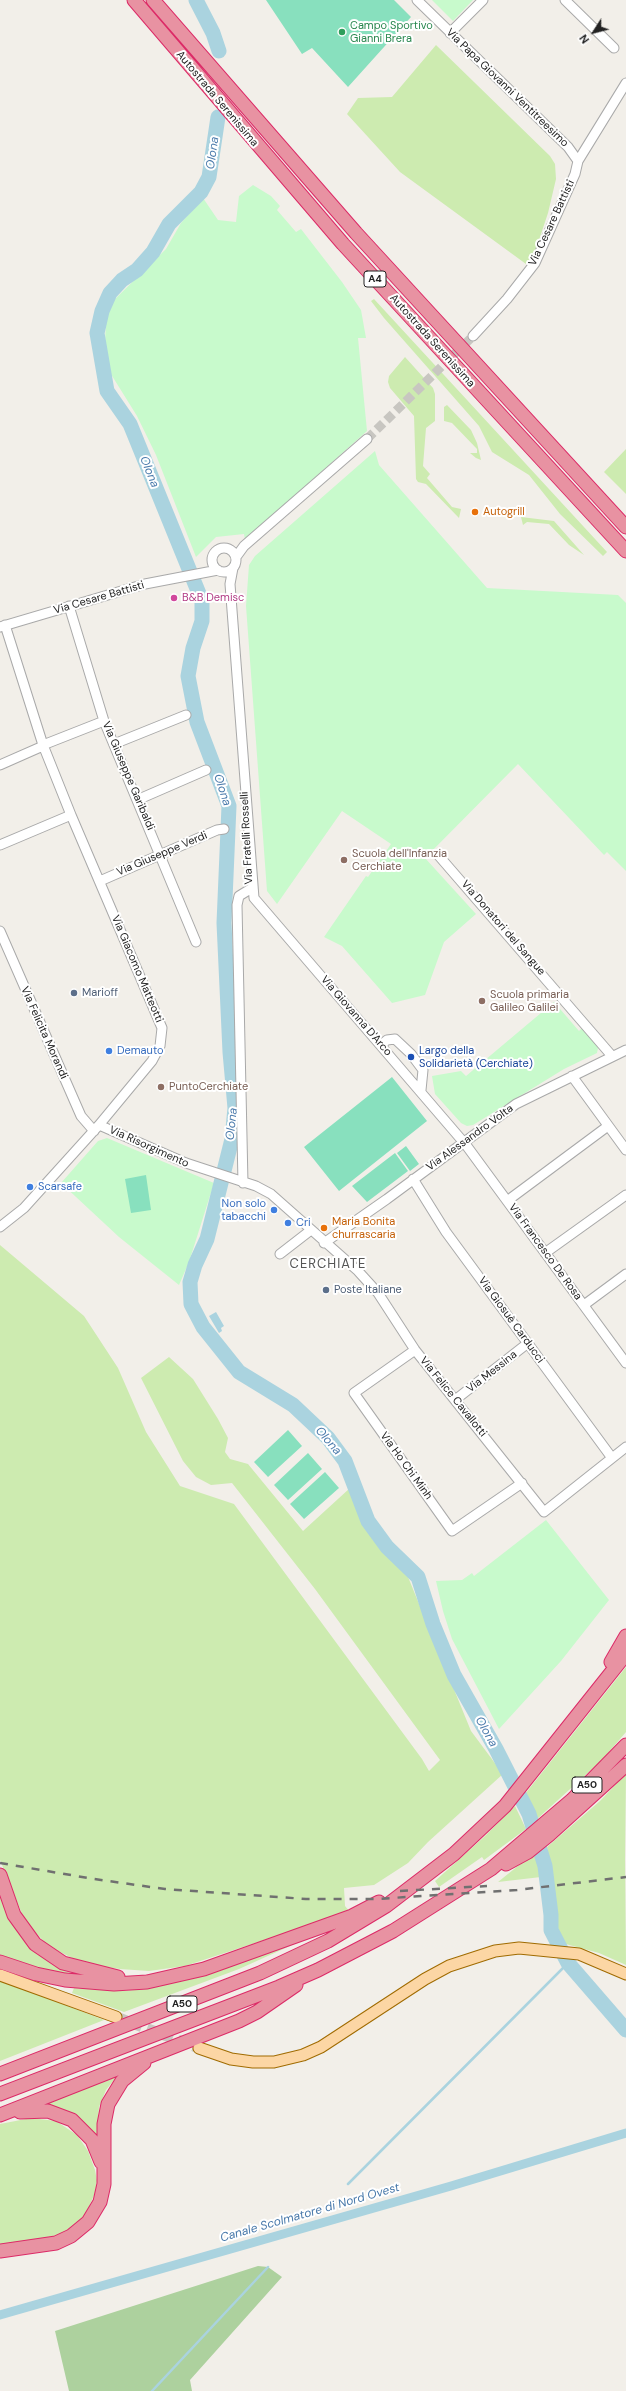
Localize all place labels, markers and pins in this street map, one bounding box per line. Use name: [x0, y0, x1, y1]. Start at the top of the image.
place label: Campo Sportivo Gianni Brera: [350, 19, 433, 45]
marker: Campo Sportivo Gianni Brera: [337, 27, 347, 37]
place label: Autogrill: [483, 505, 525, 519]
marker: Autogrill: [470, 507, 480, 517]
place label: B&B Demisc: [182, 591, 244, 605]
marker: B&B Demisc: [169, 593, 179, 603]
place label: Scuola dell'Infanzia Cerchiate: [352, 847, 447, 873]
marker: Scuola dell'Infanzia Cerchiate: [339, 855, 349, 865]
place label: Marioff: [82, 986, 118, 1000]
marker: Marioff: [69, 988, 79, 998]
place label: Scuola primaria Galileo Galilei: [490, 988, 569, 1014]
marker: Scuola primaria Galileo Galilei: [477, 996, 487, 1006]
place label: Demauto: [117, 1044, 164, 1058]
place label: Largo della Solidarietà (Cerchiate): [419, 1044, 533, 1070]
marker: Demauto: [104, 1046, 114, 1056]
marker: Largo della Solidarietà (Cerchiate): [406, 1052, 416, 1062]
place label: PuntoCerchiate: [169, 1080, 248, 1094]
marker: PuntoCerchiate: [156, 1082, 166, 1092]
place label: Scarsafe: [38, 1180, 82, 1194]
marker: Scarsafe: [25, 1182, 35, 1192]
place label: Non solo tabacchi: [221, 1197, 266, 1223]
marker: Non solo tabacchi: [269, 1205, 279, 1215]
place label: Maria Bonita churrascaria: [332, 1215, 396, 1241]
place label: Cri: [296, 1216, 311, 1230]
marker: Cri: [283, 1218, 293, 1228]
marker: Maria Bonita churrascaria: [319, 1223, 329, 1233]
place label: Poste Italiane: [334, 1283, 402, 1297]
marker: Poste Italiane: [321, 1285, 331, 1295]

